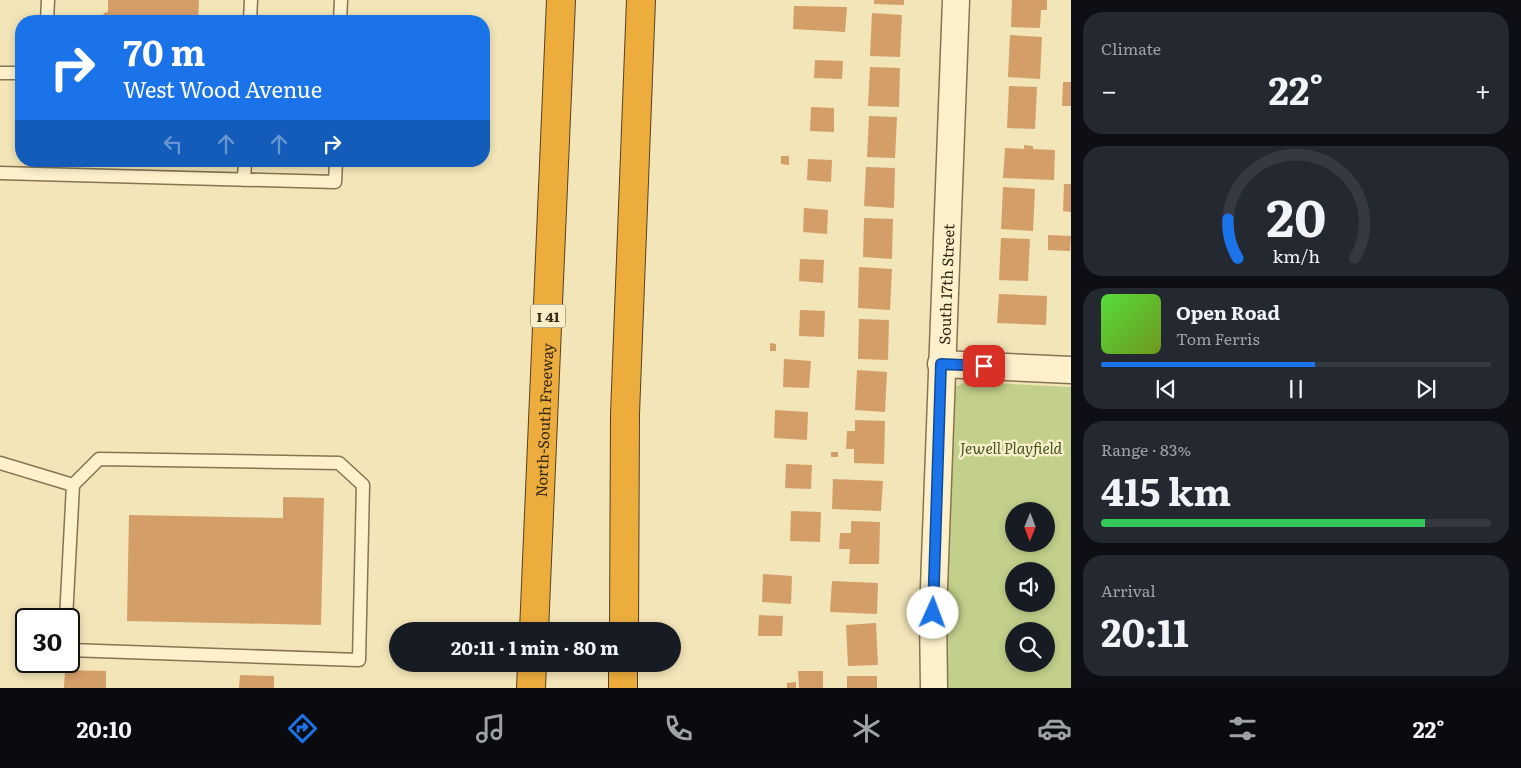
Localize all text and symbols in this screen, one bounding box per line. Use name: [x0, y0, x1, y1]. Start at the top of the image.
text: 70 m: [123, 25, 205, 77]
icon: right: [40, 35, 105, 100]
text: Climate: [1101, 36, 1161, 60]
text: 22°: [1269, 60, 1323, 117]
text: −: [1101, 68, 1117, 110]
text: +: [1475, 68, 1491, 110]
text: West Wood Avenue: [123, 72, 322, 105]
icon: left: [159, 130, 187, 158]
icon: ahead: [212, 130, 240, 158]
icon: ahead: [265, 130, 293, 158]
icon: right: [318, 130, 346, 158]
text: 20: [1266, 175, 1326, 253]
street label: South 17th Street: [932, 223, 959, 345]
text: km/h: [1272, 242, 1320, 269]
text: Open Road: [1176, 298, 1280, 326]
road number: I 41: [530, 304, 566, 328]
text: Tom Ferris: [1176, 326, 1260, 350]
street label: North-South Freeway: [528, 342, 558, 498]
pin: [963, 345, 1005, 387]
icon: arrive: [970, 352, 998, 380]
icon: previous: [1152, 375, 1180, 403]
icon: pause: [1282, 375, 1310, 403]
icon: next: [1412, 375, 1440, 403]
park label: Jewell Playfield: [960, 436, 1063, 459]
text: Range · 83%: [1101, 437, 1191, 461]
text: 415 km: [1101, 461, 1231, 518]
north arrow: [1005, 502, 1055, 552]
map controls: [1005, 502, 1055, 672]
button: sound: [1005, 562, 1055, 612]
text: Arrival: [1101, 578, 1156, 602]
position arrow: [906, 586, 958, 638]
text: 20:11: [1101, 602, 1189, 659]
speed limit sign: 30: [15, 608, 80, 673]
button: search: [1005, 622, 1055, 672]
text: 20:11 · 1 min · 80 m: [451, 633, 619, 661]
icon: directions: [285, 711, 320, 746]
icon: music: [473, 711, 508, 746]
icon: phone: [661, 711, 696, 746]
icon: climate: [849, 711, 884, 746]
icon: car: [1037, 711, 1072, 746]
icon: filters: [1225, 711, 1260, 746]
text: 20:10: [76, 712, 132, 745]
text: 22°: [1413, 712, 1444, 745]

